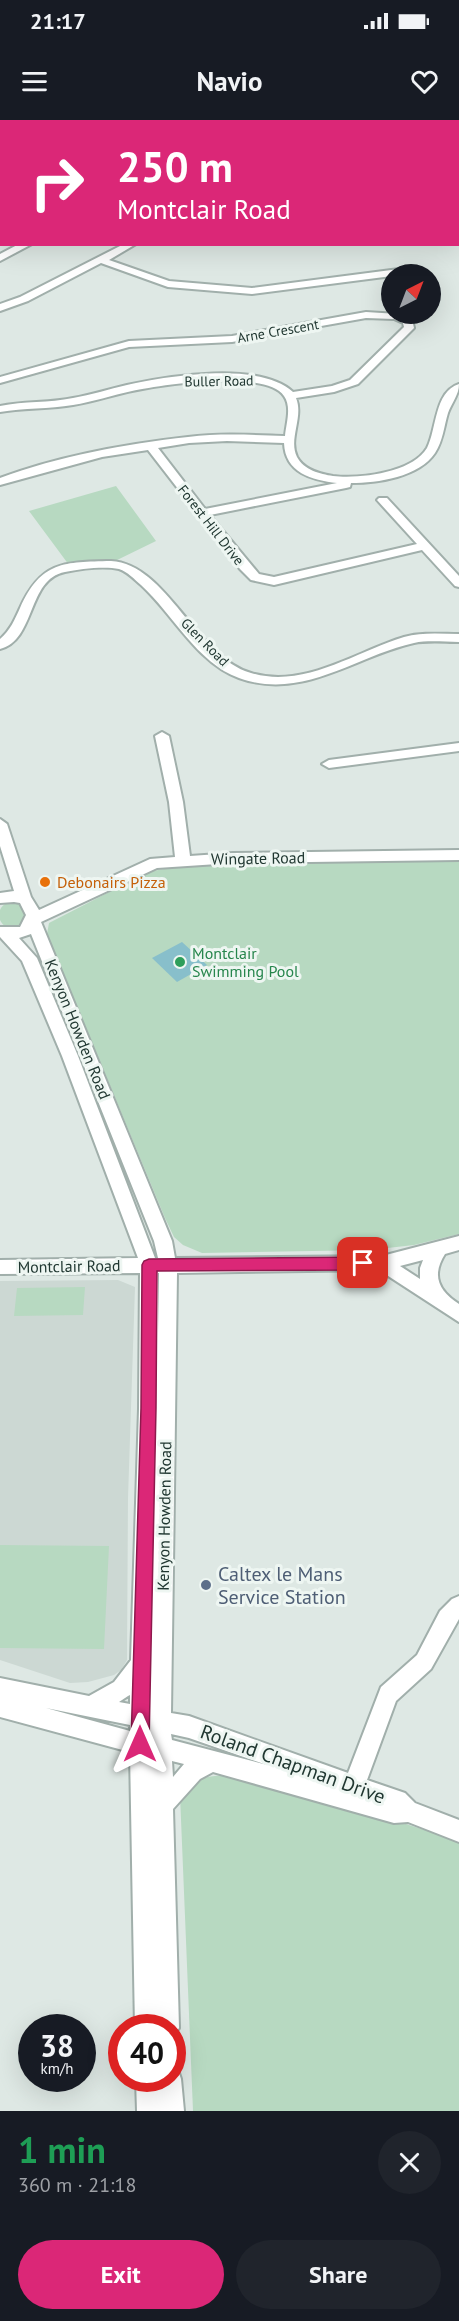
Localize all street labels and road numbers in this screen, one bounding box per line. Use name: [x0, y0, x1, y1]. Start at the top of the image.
street label: Arne Crescent: [236, 315, 320, 347]
street label: Buller Road: [184, 371, 254, 391]
street label: Forest Hill Drive: [174, 481, 248, 569]
street label: Glen Road: [177, 614, 233, 670]
street label: Wingate Road: [211, 847, 305, 869]
street label: Kenyon Howden Road: [41, 956, 115, 1102]
street label: Montclair Road: [17, 1255, 121, 1277]
street label: Kenyon Howden Road: [153, 1441, 175, 1591]
street label: Roland Chapman Drive: [197, 1718, 389, 1810]

